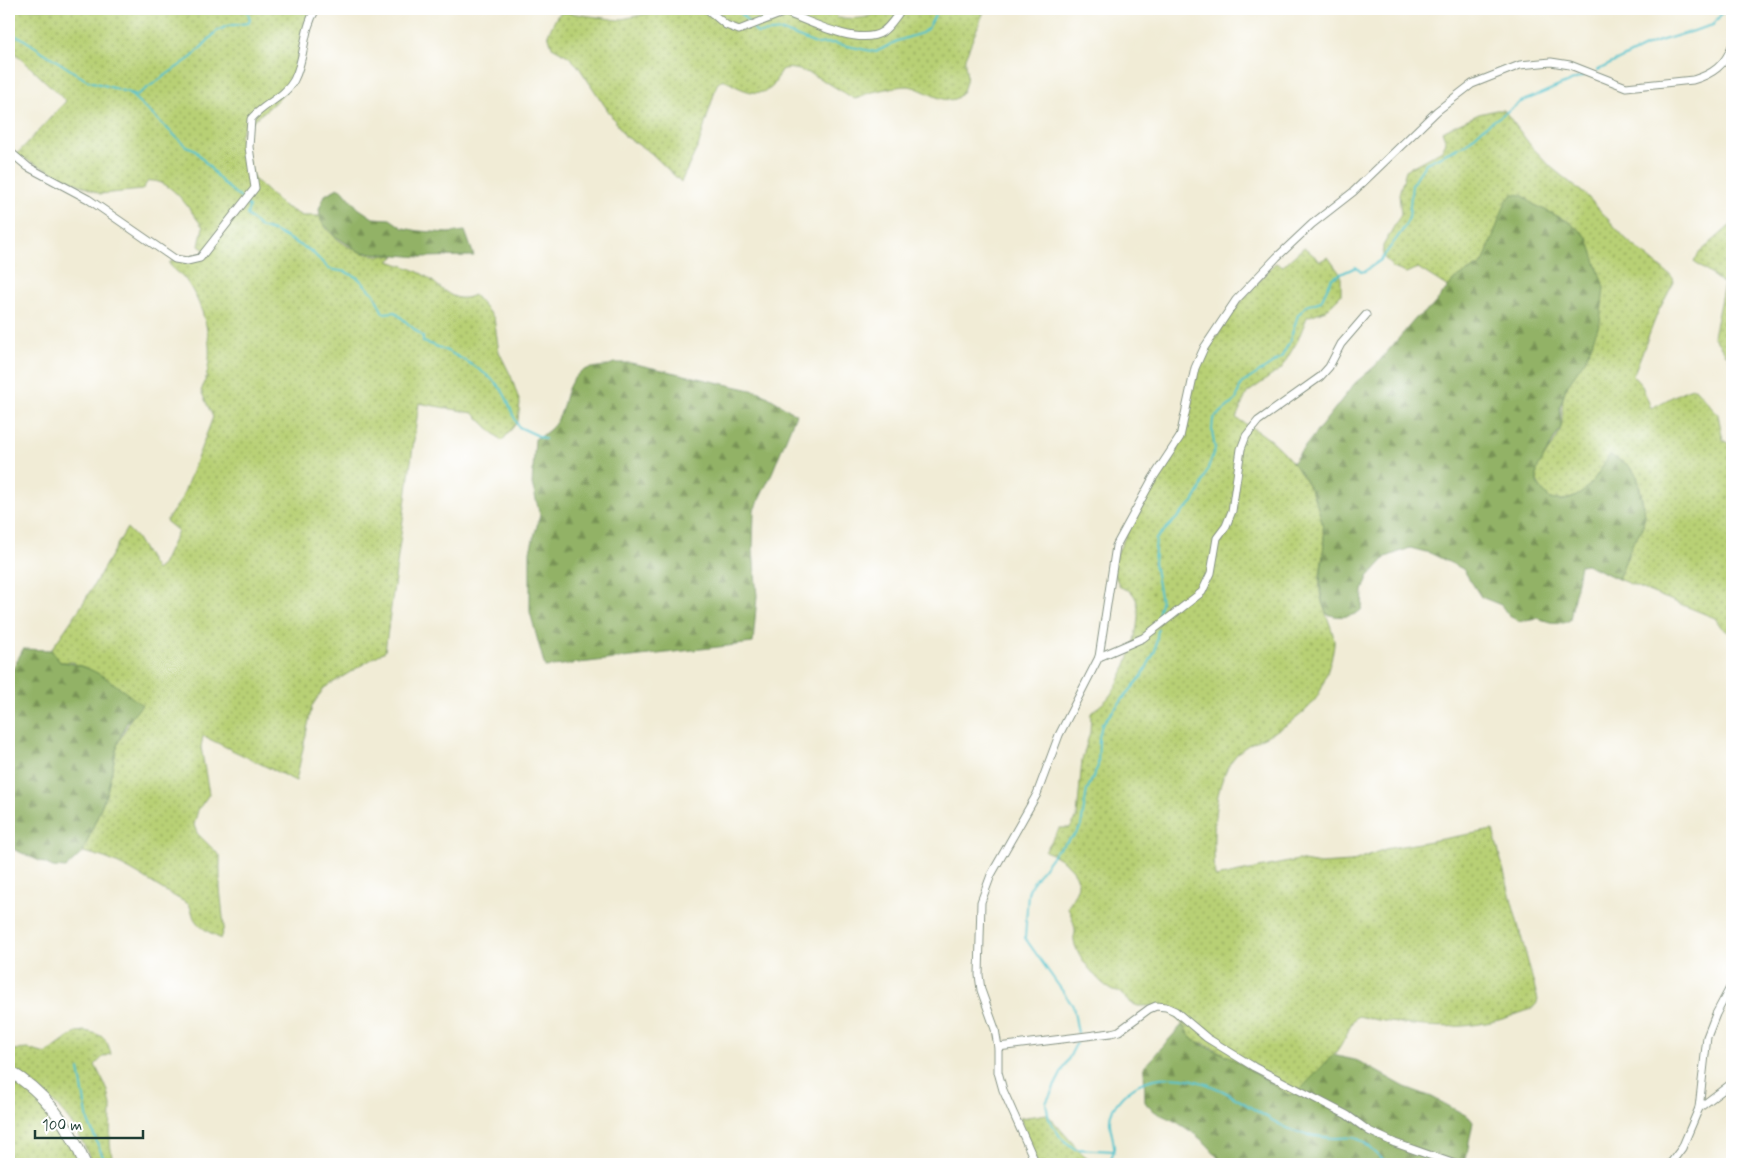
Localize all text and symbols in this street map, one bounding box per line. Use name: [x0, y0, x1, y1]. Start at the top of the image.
scale bar: [35, 1108, 142, 1140]
text: 100 m: [42, 1116, 82, 1136]

